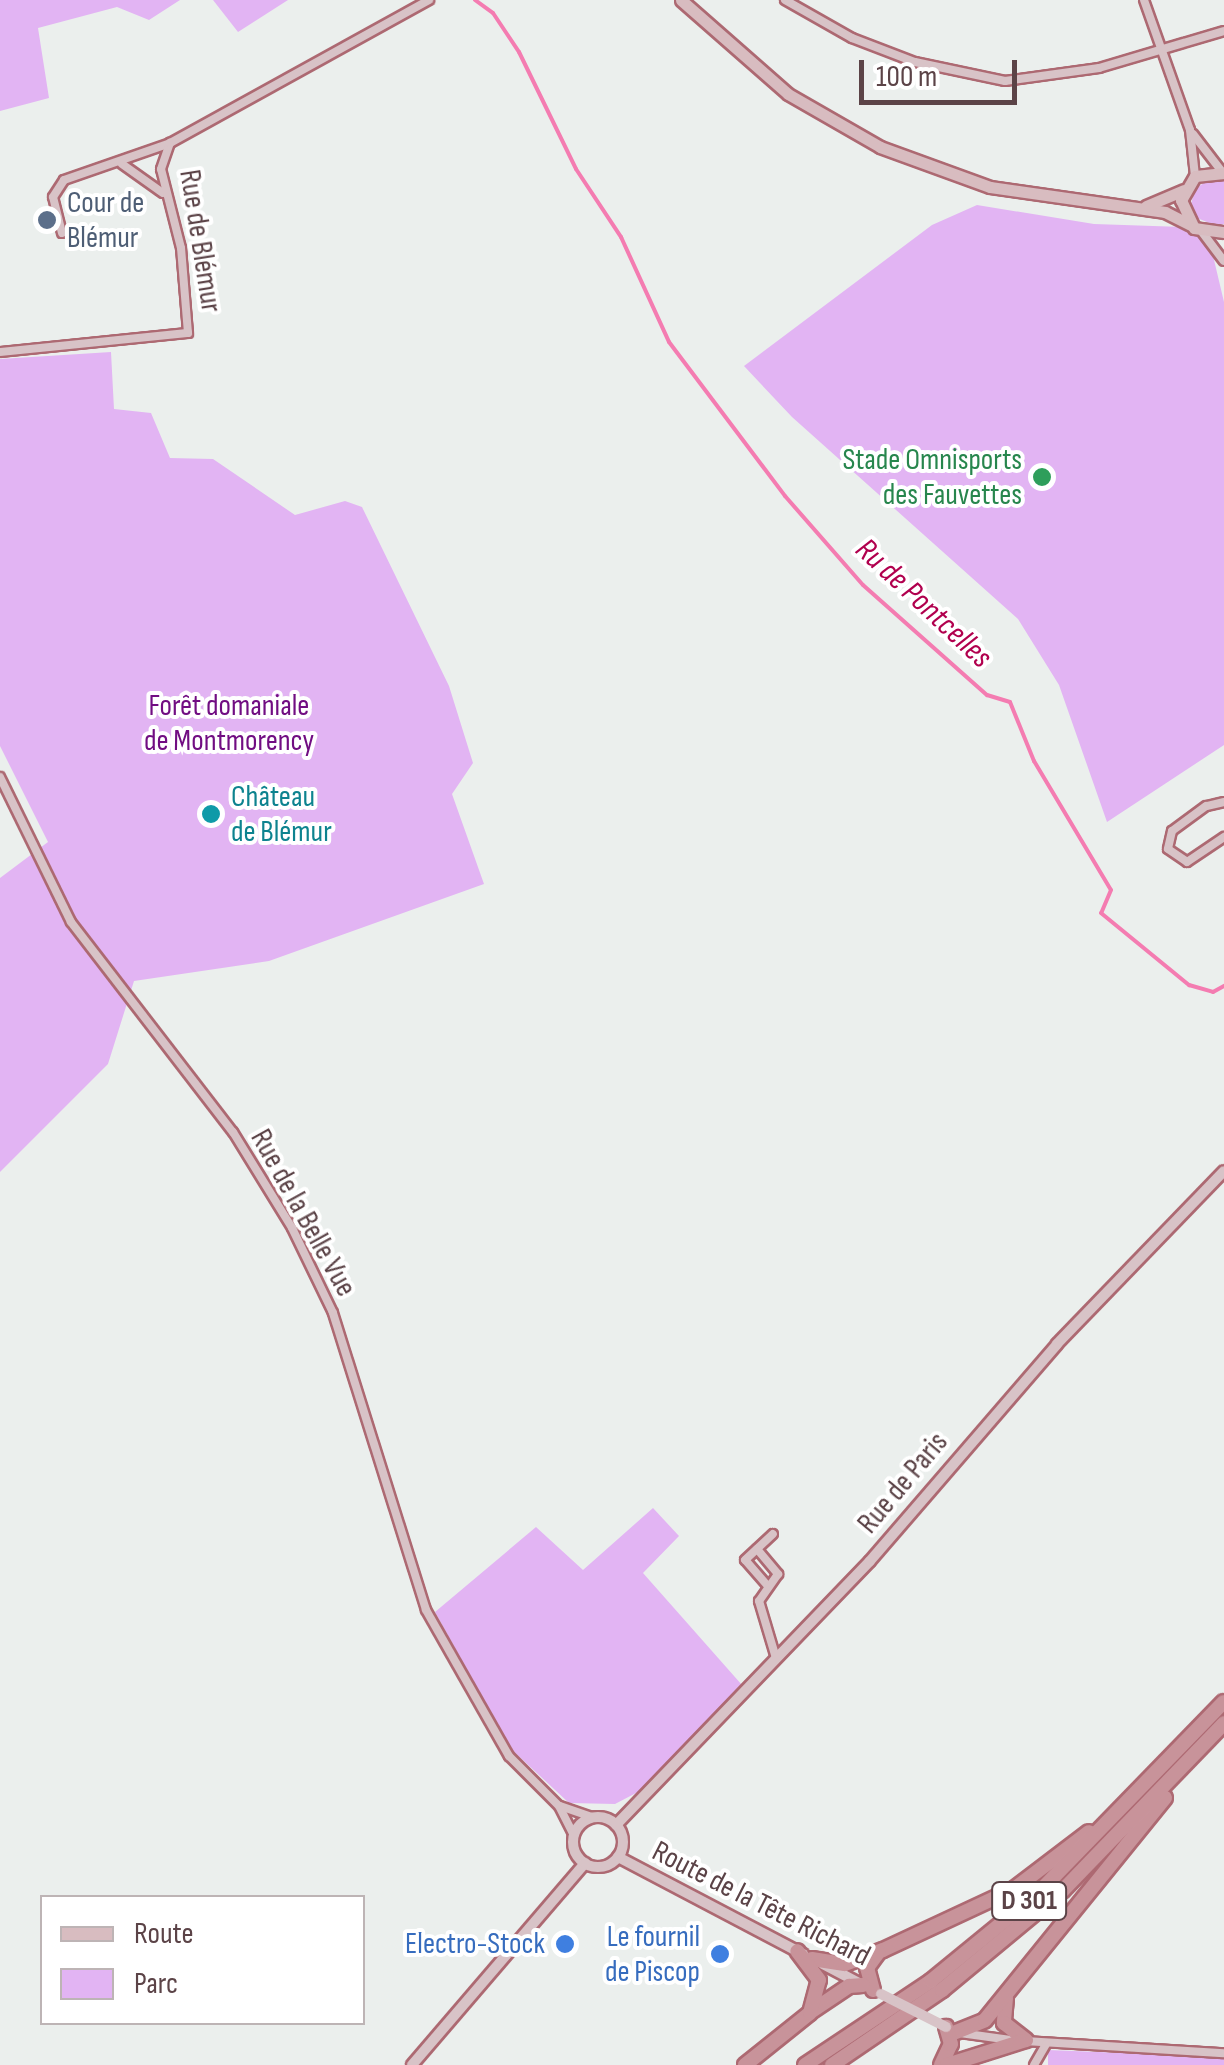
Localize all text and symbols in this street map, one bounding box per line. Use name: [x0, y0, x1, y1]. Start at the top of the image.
scale bar: [864, 40, 1022, 102]
text: 100 m: [876, 59, 937, 95]
street label: Rue de Blémur: [171, 167, 229, 315]
place label: Cour de Blémur: [67, 185, 144, 256]
marker: Cour de Blémur: [36, 209, 58, 231]
place label: Stade Omnisports des Fauvettes: [842, 442, 1022, 512]
marker: Stade Omnisports des Fauvettes: [1031, 466, 1053, 488]
water label: Ru de Pontcelles: [847, 531, 999, 677]
park label: Forêt domaniale de Montmorency: [144, 688, 314, 758]
place label: Château de Blémur: [231, 779, 332, 850]
marker: Château de Blémur: [200, 803, 222, 825]
street label: Rue de la Belle Vue: [242, 1123, 364, 1303]
street label: Rue de Paris: [850, 1425, 956, 1541]
street label: Route de la Tête Richard: [646, 1834, 876, 1974]
road number: D 301: [989, 1878, 1069, 1924]
legend: [40, 1895, 365, 2025]
text: Route: [134, 1916, 193, 1952]
place label: Le fournil de Piscop: [605, 1919, 700, 1990]
place label: Electro-Stock: [405, 1926, 545, 1962]
marker: Electro-Stock: [554, 1933, 576, 1955]
marker: Le fournil de Piscop: [709, 1943, 731, 1965]
text: Parc: [134, 1966, 178, 2002]

